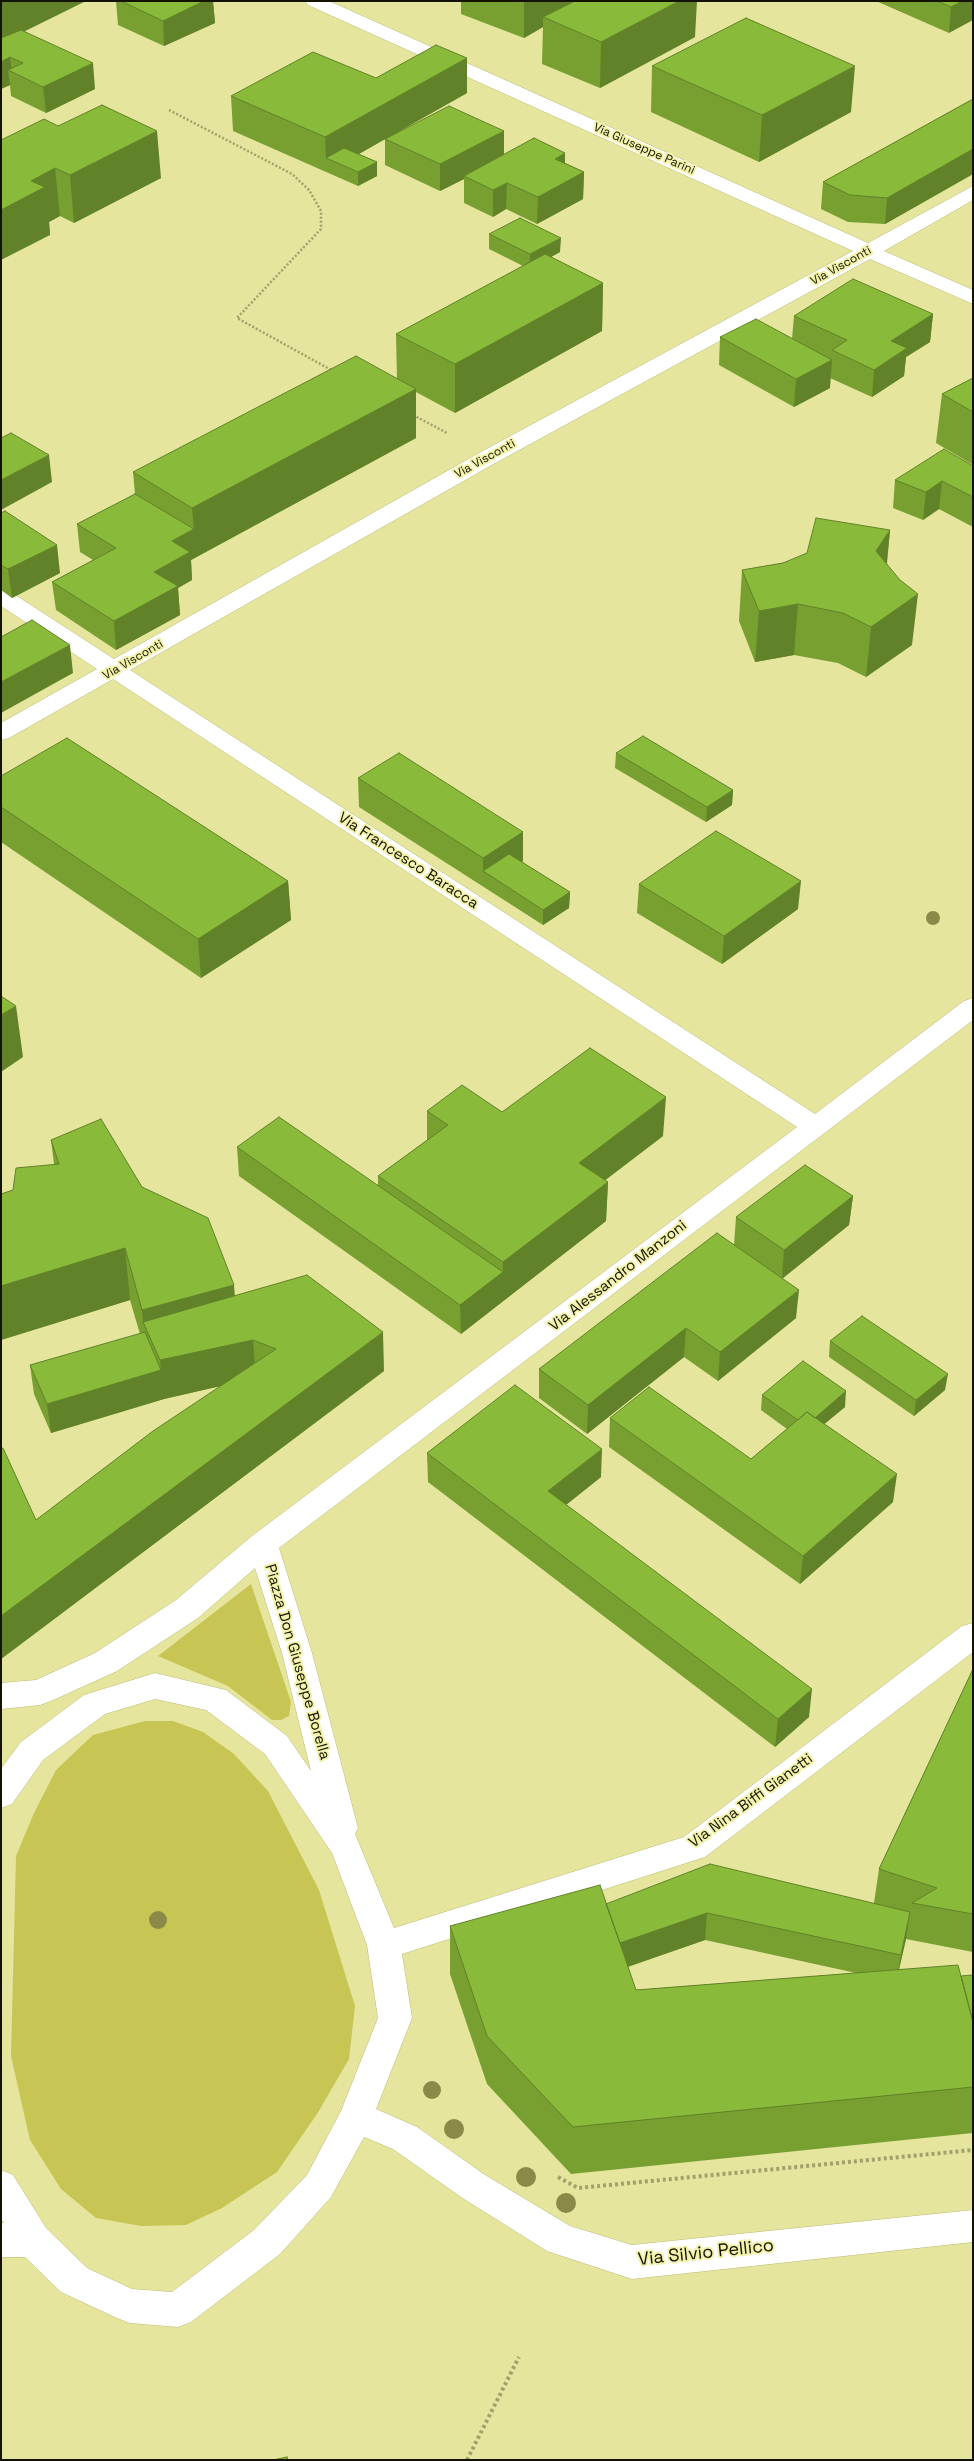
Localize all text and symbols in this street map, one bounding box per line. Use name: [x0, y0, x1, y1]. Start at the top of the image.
street label: Via Giuseppe Parini: [591, 120, 697, 178]
street label: Via Visconti: [808, 243, 874, 289]
street label: Via Visconti: [452, 436, 518, 482]
street label: Via Visconti: [100, 637, 166, 683]
street label: Via Francesco Baracca: [335, 809, 481, 913]
street label: Via Alessandro Manzoni: [546, 1217, 690, 1335]
street label: Piazza Don Giuseppe Borella: [260, 1562, 334, 1762]
street label: Via Nina Biffi Gianetti: [686, 1750, 816, 1852]
street label: Via Silvio Pellico: [637, 2235, 775, 2271]

